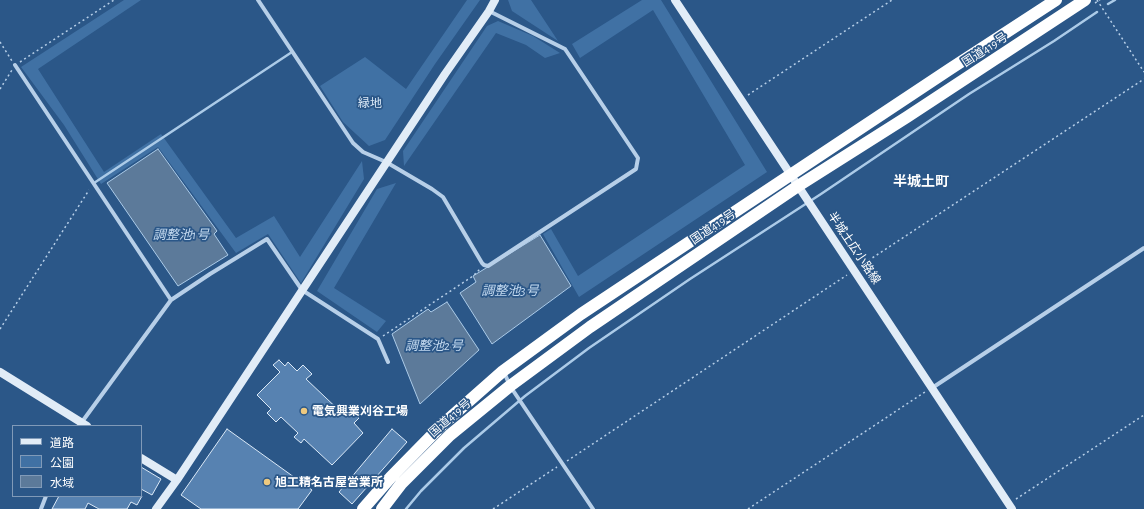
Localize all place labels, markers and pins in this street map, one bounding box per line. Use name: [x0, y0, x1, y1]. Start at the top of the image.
place label: 電気興業刈谷工場: [312, 404, 408, 418]
marker: 電気興業刈谷工場: [299, 406, 309, 416]
place label: 旭工精名古屋営業所: [275, 475, 383, 489]
marker: 旭工精名古屋営業所: [262, 477, 272, 487]

